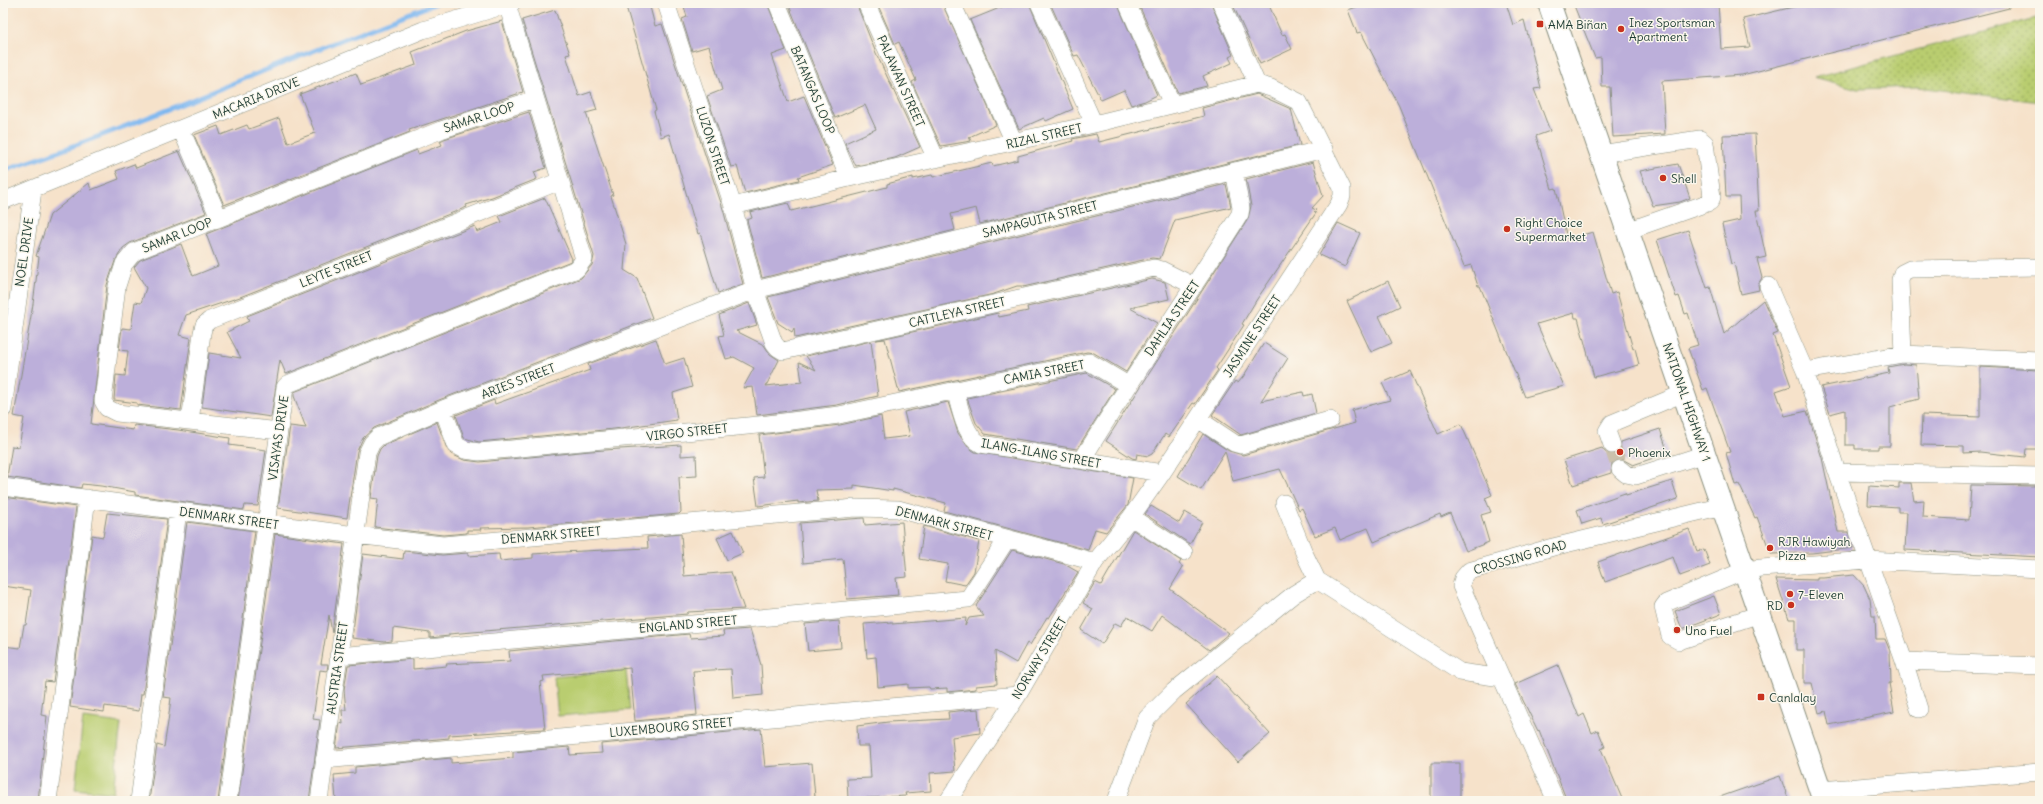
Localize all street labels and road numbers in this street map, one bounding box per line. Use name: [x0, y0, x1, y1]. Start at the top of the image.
street label: PALAWAN STREET: [874, 33, 928, 129]
street label: BATANGAS LOOP: [788, 44, 838, 136]
street label: MACARIA DRIVE: [210, 74, 302, 122]
street label: SAMAR LOOP: [441, 98, 517, 136]
street label: LUZON STREET: [693, 105, 733, 187]
street label: RIZAL STREET: [1004, 120, 1084, 152]
street label: SAMPAGUITA STREET: [981, 197, 1099, 241]
street label: SAMAR LOOP: [140, 214, 214, 256]
street label: NOEL DRIVE: [12, 216, 36, 288]
street label: LEYTE STREET: [297, 248, 375, 290]
street label: DAHLIA STREET: [1141, 277, 1203, 359]
street label: JASMINE STREET: [1220, 292, 1284, 380]
street label: CATTLEYA STREET: [907, 294, 1007, 330]
street label: NATIONAL HIGHWAY 1: [1660, 341, 1714, 463]
street label: CAMIA STREET: [1002, 357, 1086, 387]
street label: ARIES STREET: [479, 360, 557, 402]
street label: VISAYAS DRIVE: [265, 394, 291, 482]
street label: VIRGO STREET: [645, 420, 729, 444]
street label: ILANG-ILANG STREET: [980, 435, 1102, 471]
street label: DENMARK STREET: [894, 503, 994, 543]
street label: DENMARK STREET: [178, 504, 280, 532]
street label: DENMARK STREET: [500, 523, 602, 547]
street label: CROSSING ROAD: [1472, 537, 1568, 577]
street label: ENGLAND STREET: [638, 612, 738, 636]
street label: NORWAY STREET: [1009, 614, 1069, 702]
street label: AUSTRIA STREET: [323, 621, 351, 715]
street label: LUXEMBOURG STREET: [609, 714, 733, 740]

